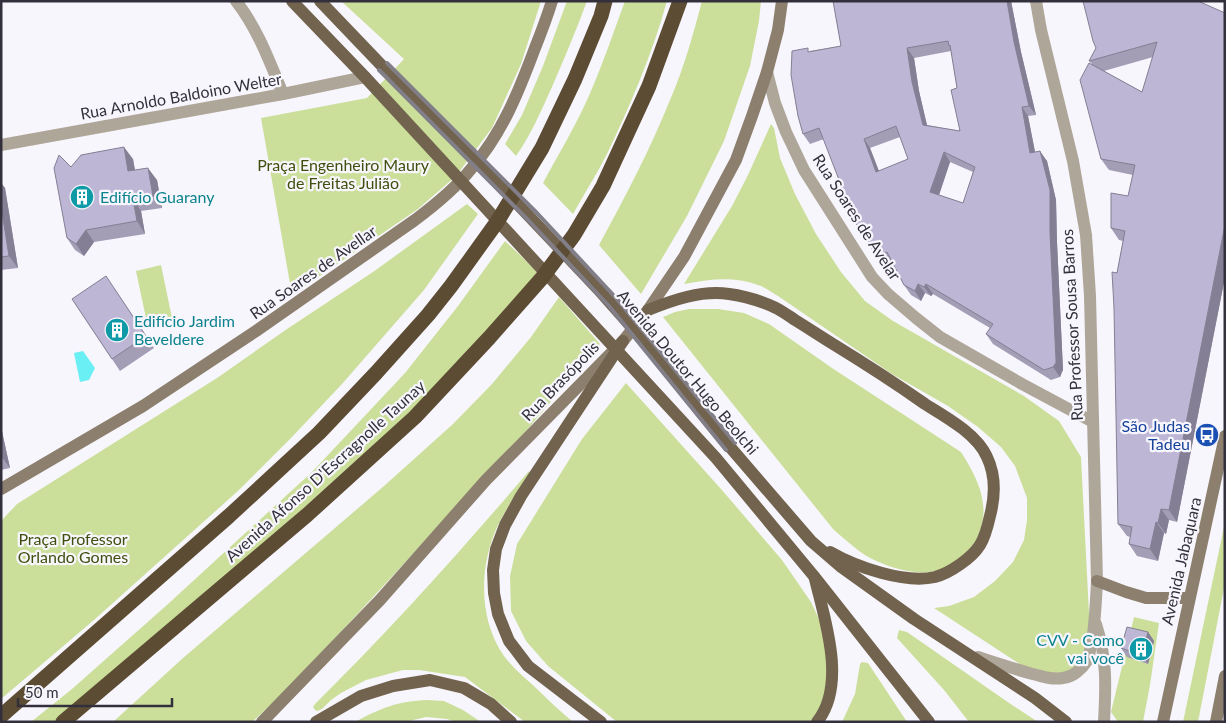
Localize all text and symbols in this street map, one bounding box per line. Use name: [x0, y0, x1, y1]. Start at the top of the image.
street label: Rua Arnoldo Baldoino Welter: [79, 68, 283, 123]
street label: Rua Soares de Avelar: [810, 150, 905, 283]
park label: Praça Engenheiro Maury de Freitas Julião: [257, 155, 430, 192]
building icon: Edifício Guarany: [69, 184, 95, 210]
place label: Edifício Guarany: [100, 187, 215, 206]
street label: Rua Soares de Avellar: [246, 221, 380, 322]
street label: Rua Professor Sousa Barros: [1057, 229, 1086, 421]
street label: Avenida Doutor Hugo Beolchi: [614, 285, 763, 458]
place label: Edifício Jardim Beveldere: [134, 311, 235, 348]
building icon: Edifício Jardim Beveldere: [104, 317, 130, 343]
street label: Rua Brasópolis: [517, 337, 602, 424]
street label: Avenida Afonso D'Escragnolle Taunay: [221, 375, 429, 565]
place label: São Judas Tadeu: [1121, 416, 1190, 453]
bus stop icon: São Judas Tadeu: [1194, 422, 1220, 448]
street label: Avenida Jabaquara: [1157, 495, 1204, 627]
park label: Praça Professor Orlando Gomes: [18, 529, 128, 566]
place label: CVV - Como vai você: [1036, 630, 1124, 667]
building icon: CVV - Como vai você: [1128, 636, 1154, 662]
scale bar: [18, 676, 171, 708]
text: 50 m: [25, 683, 59, 701]

